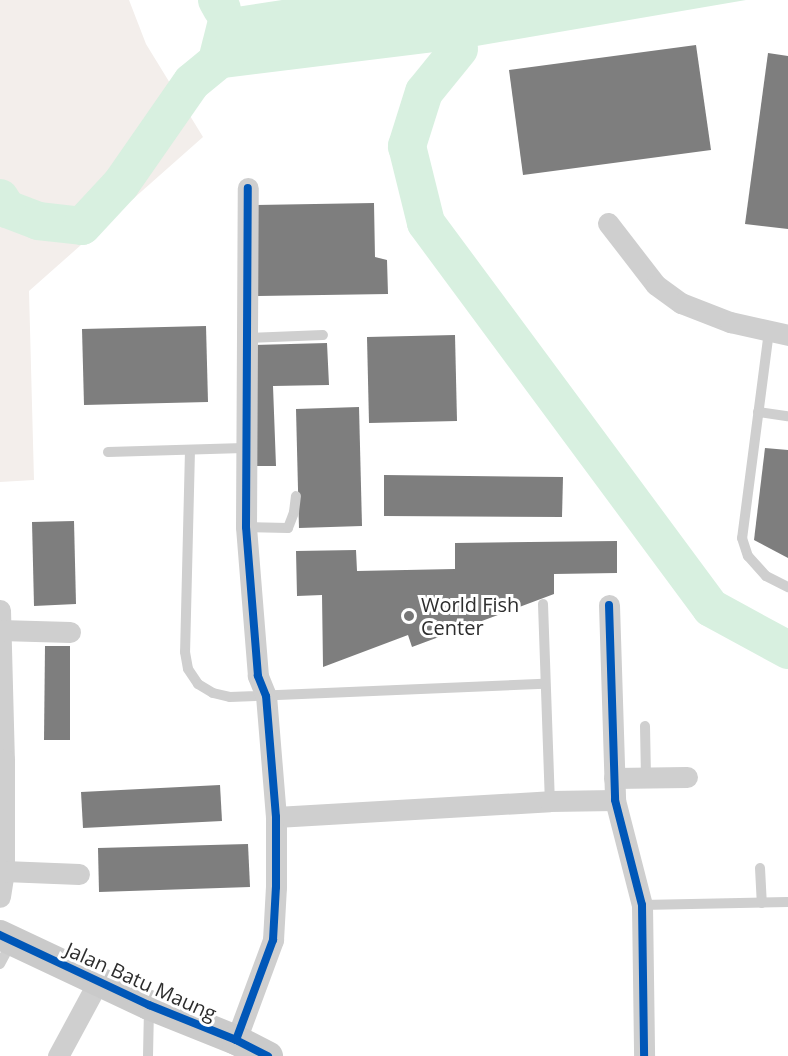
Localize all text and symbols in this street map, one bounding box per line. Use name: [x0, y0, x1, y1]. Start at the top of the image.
place label: World Fish Center: [421, 592, 519, 639]
marker: World Fish Center: [402, 609, 416, 623]
street label: Jalan Batu Maung: [62, 937, 220, 1025]

